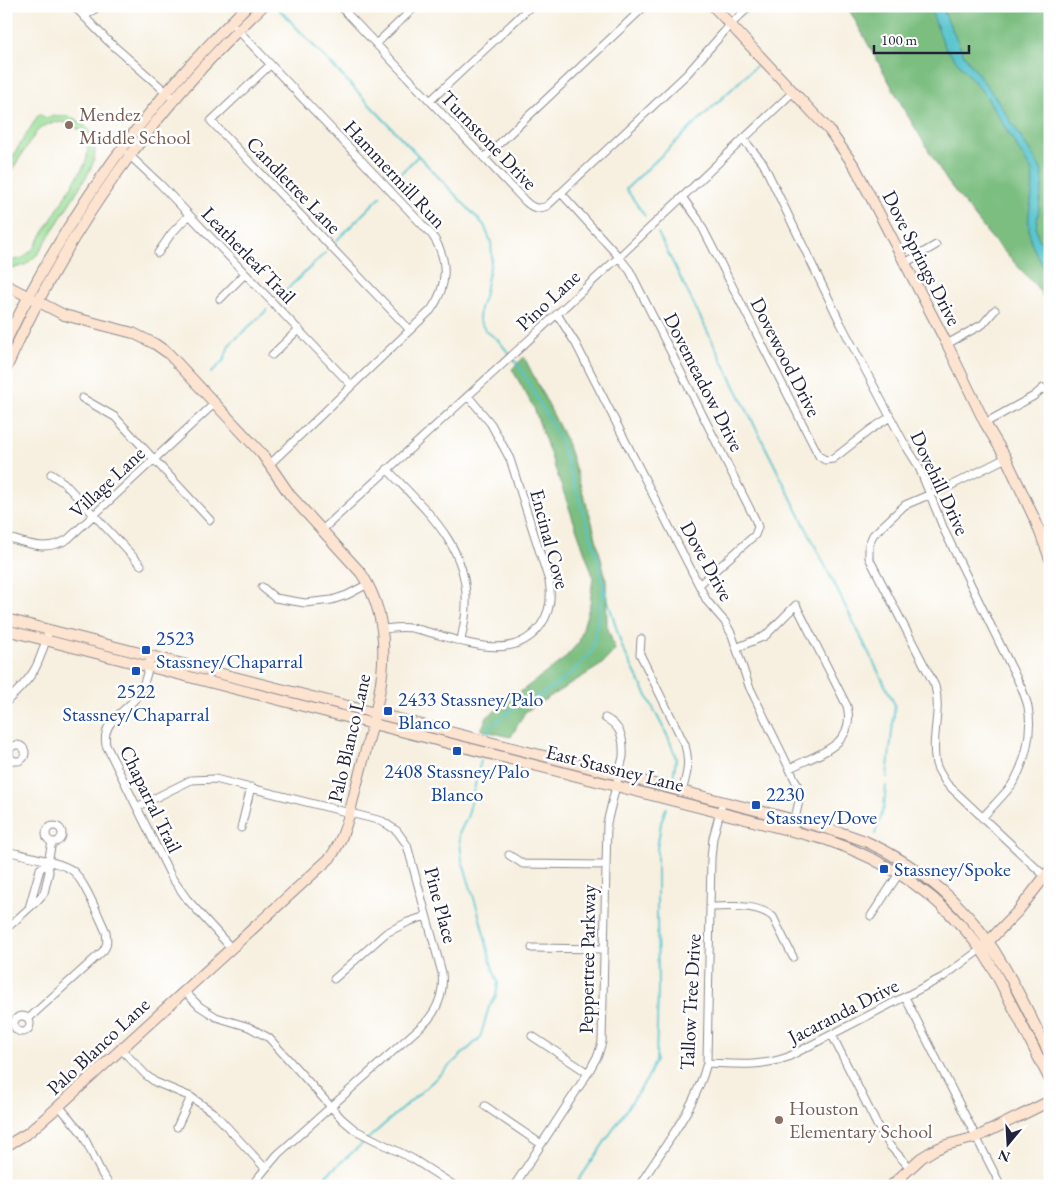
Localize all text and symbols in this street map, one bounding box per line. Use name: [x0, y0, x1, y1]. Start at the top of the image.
scale bar: [874, 22, 968, 54]
text: 100 m: [881, 30, 918, 49]
street label: Turnstone Drive: [435, 85, 543, 196]
place label: Mendez Middle School: [79, 101, 191, 150]
street label: Hammermill Run: [338, 114, 452, 234]
marker: Mendez Middle School: [63, 119, 75, 131]
street label: Candletree Lane: [241, 131, 347, 239]
street label: Dove Springs Drive: [877, 186, 967, 330]
street label: Leatherleaf Trail: [196, 201, 302, 309]
street label: Pino Lane: [510, 264, 586, 336]
street label: Dovewood Drive: [745, 293, 827, 421]
street label: Dovemeadow Drive: [658, 308, 750, 456]
street label: Dovehill Drive: [904, 427, 976, 540]
street label: Village Lane: [64, 440, 150, 524]
street label: Encinal Cove: [524, 486, 576, 592]
street label: Dove Drive: [674, 516, 740, 606]
place label: 2523 Stassney/Chaparral: [156, 625, 303, 674]
marker: 2523 Stassney/Chaparral: [140, 644, 152, 656]
marker: 2522 Stassney/Chaparral: [130, 665, 142, 677]
street label: Palo Blanco Lane: [322, 671, 376, 805]
place label: 2522 Stassney/Chaparral: [63, 678, 210, 727]
place label: 2433 Stassney/Palo Blanco: [398, 686, 544, 735]
marker: 2433 Stassney/Palo Blanco: [382, 705, 394, 717]
street label: East Stassney Lane: [543, 738, 687, 798]
street label: Chaparral Trail: [114, 741, 188, 857]
marker: 2408 Stassney/Palo Blanco: [451, 745, 463, 757]
place label: 2408 Stassney/Palo Blanco: [384, 758, 530, 807]
place label: 2230 Stassney/Dove: [766, 781, 877, 830]
marker: 2230 Stassney/Dove: [750, 799, 762, 811]
place label: Stassney/Spoke: [894, 856, 1011, 882]
marker: Stassney/Spoke: [878, 863, 890, 875]
street label: Pine Place: [418, 864, 464, 946]
street label: Peppertree Parkway: [573, 884, 601, 1034]
street label: Tallow Tree Drive: [673, 933, 707, 1071]
street label: Jacaranda Drive: [782, 972, 903, 1051]
street label: Palo Blanco Lane: [41, 992, 155, 1100]
place label: Houston Elementary School: [789, 1095, 933, 1144]
marker: Houston Elementary School: [773, 1114, 785, 1126]
north arrow: [984, 1120, 1034, 1170]
text: N: [995, 1146, 1012, 1167]

